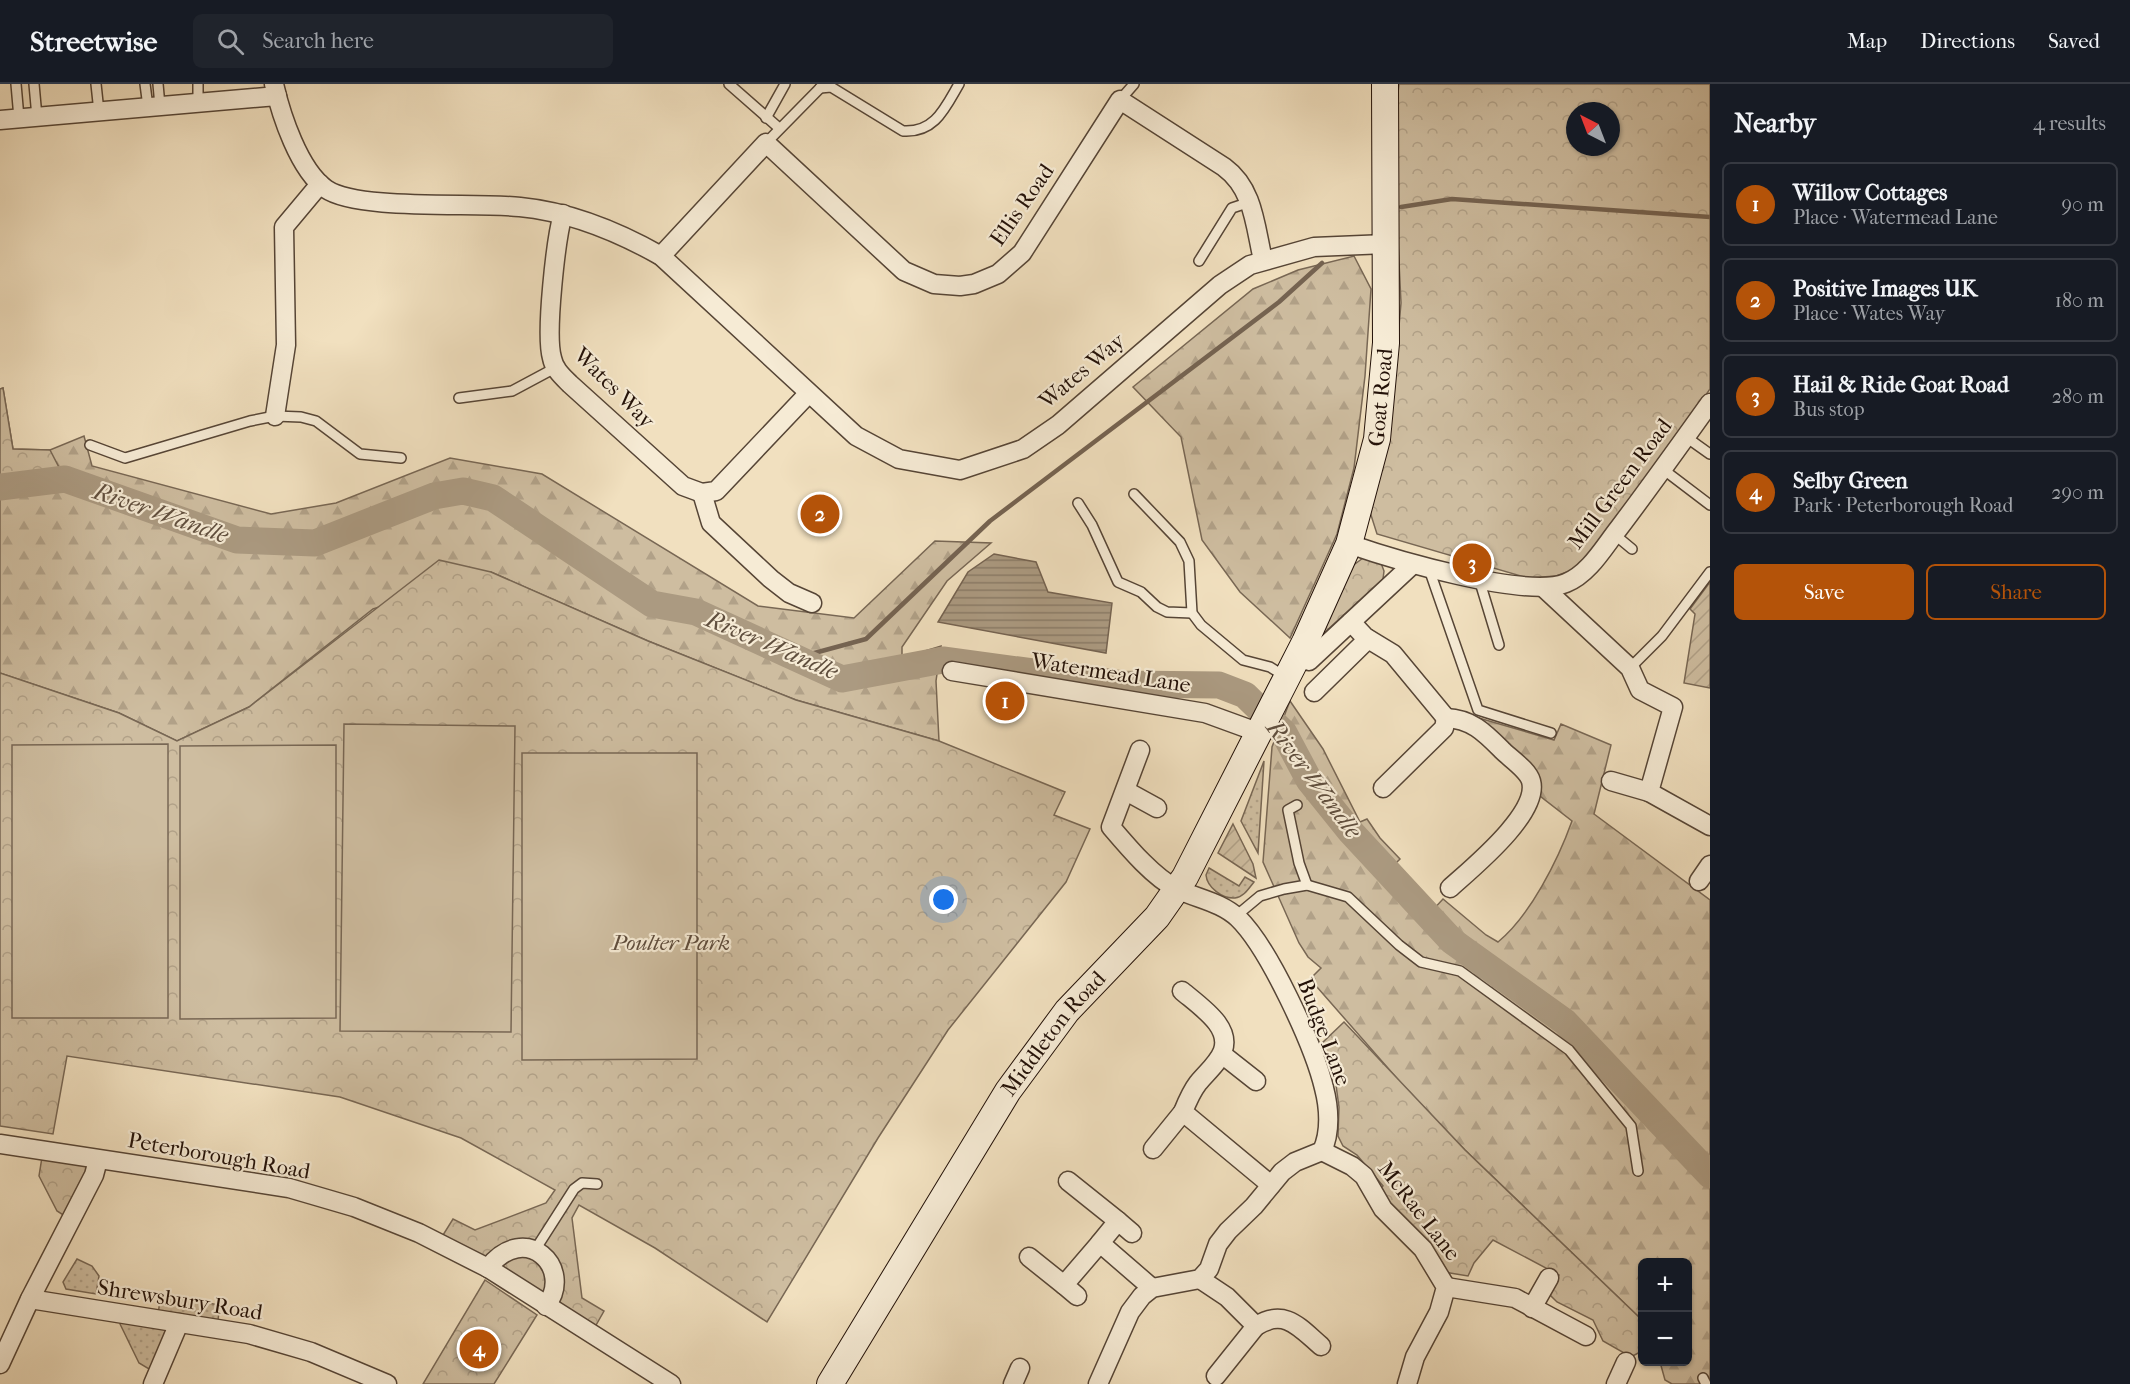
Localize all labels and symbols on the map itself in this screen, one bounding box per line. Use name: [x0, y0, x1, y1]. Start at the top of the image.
north arrow: [1566, 102, 1620, 156]
street label: Ellis Road: [984, 158, 1060, 251]
street label: Wates Way: [1033, 327, 1131, 415]
street label: Wates Way: [568, 342, 661, 435]
street label: Goat Road: [1363, 346, 1399, 448]
street label: Mill Green Road: [1563, 413, 1678, 554]
water label: River Wandle: [88, 476, 233, 550]
pin: 2: [800, 492, 840, 536]
pin: 3: [1452, 540, 1492, 586]
water label: River Wandle: [700, 604, 843, 686]
street label: Watermead Lane: [1028, 647, 1193, 698]
pin: 1: [986, 678, 1024, 724]
water label: River Wandle: [1259, 713, 1368, 845]
your location: [929, 885, 958, 914]
park label: Poulter Park: [611, 930, 730, 956]
street label: Middleton Road: [996, 965, 1112, 1101]
street label: Budge Lane: [1292, 975, 1356, 1090]
street label: Peterborough Road: [126, 1127, 313, 1185]
street label: McRae Lane: [1372, 1156, 1466, 1266]
street label: Shrewsbury Road: [96, 1274, 265, 1326]
pin: 4: [460, 1326, 498, 1372]

